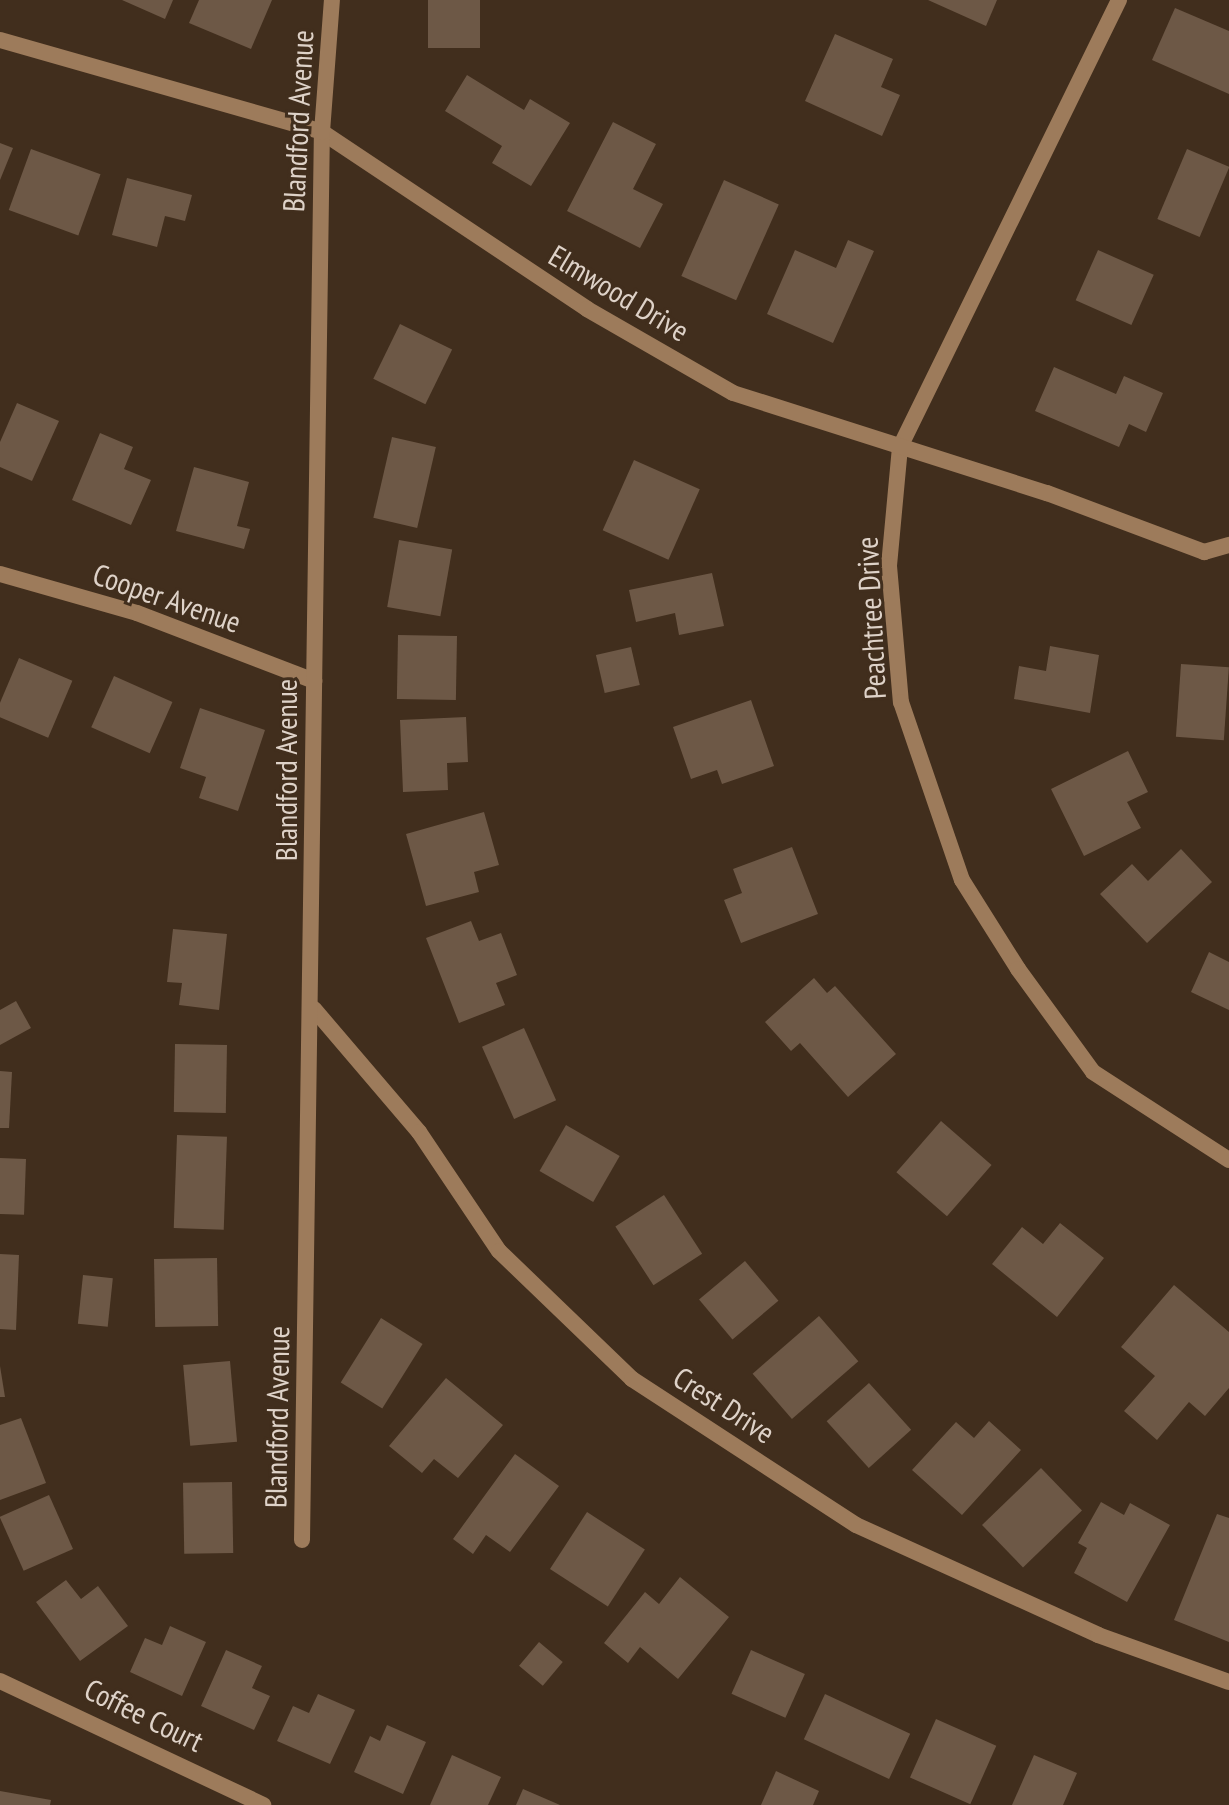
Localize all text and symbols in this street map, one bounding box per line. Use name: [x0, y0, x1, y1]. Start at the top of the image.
street label: Blandford Avenue: [275, 29, 321, 213]
street label: Elmwood Drive: [543, 237, 695, 349]
street label: Peachtree Drive: [849, 536, 893, 700]
street label: Cooper Avenue: [88, 556, 246, 640]
street label: Blandford Avenue: [268, 678, 304, 862]
street label: Blandford Avenue: [257, 1325, 297, 1509]
street label: Crest Drive: [667, 1359, 781, 1451]
street label: Coffee Court: [79, 1671, 209, 1759]

